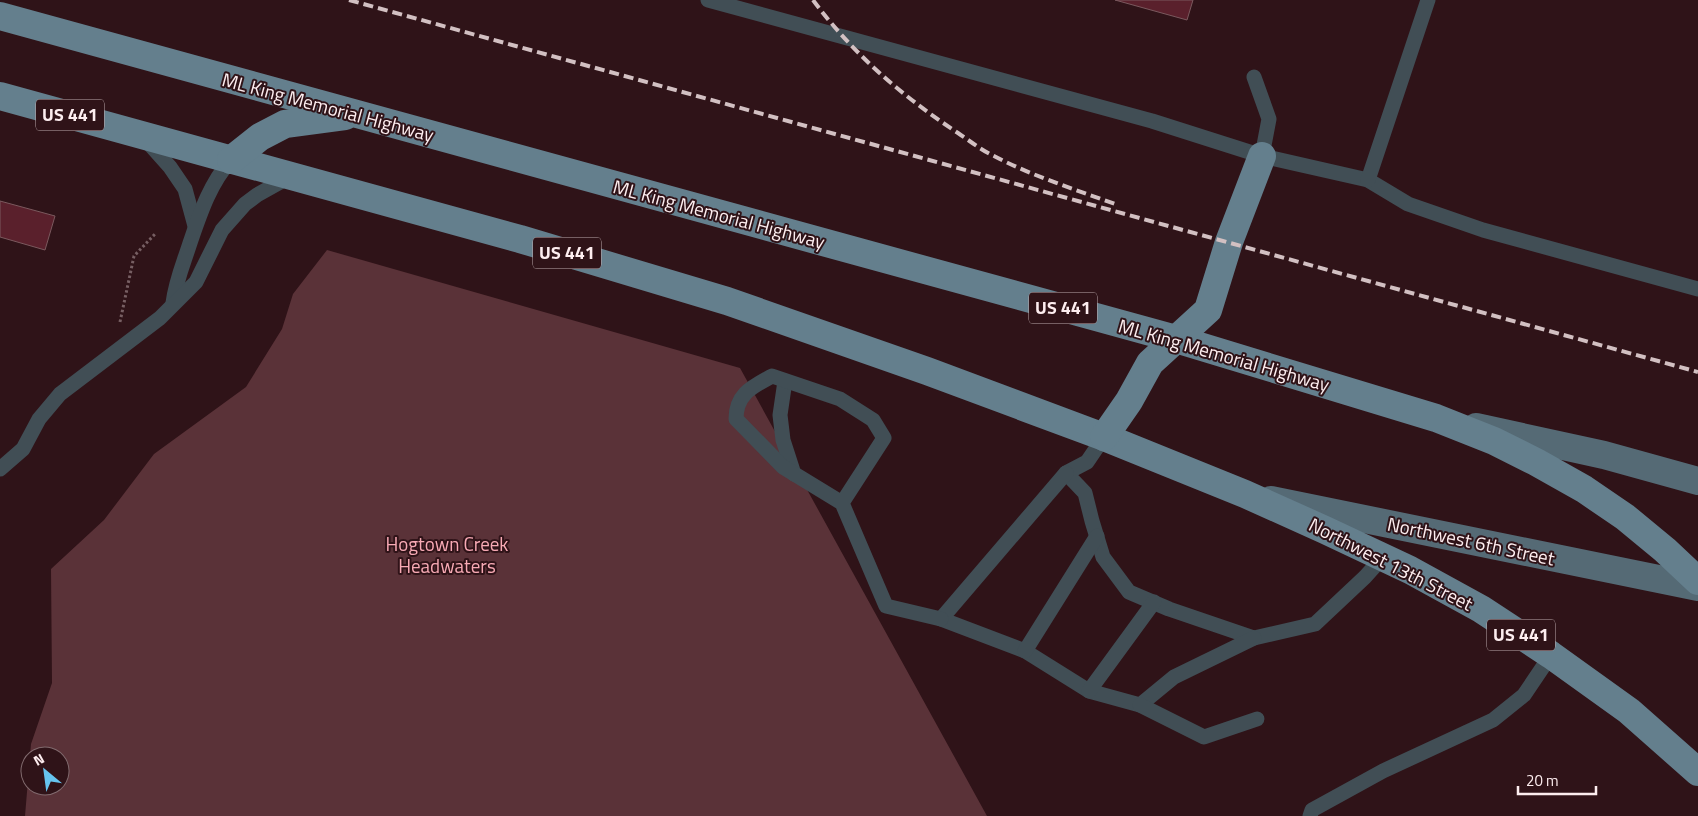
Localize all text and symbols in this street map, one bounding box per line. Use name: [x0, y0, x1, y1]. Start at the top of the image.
street label: ML King Memorial Highway: [219, 64, 437, 149]
road number: US 441: [36, 100, 104, 130]
street label: ML King Memorial Highway: [610, 171, 828, 256]
road number: US 441: [533, 238, 601, 268]
road number: US 441: [1029, 292, 1097, 324]
street label: ML King Memorial Highway: [1115, 310, 1333, 399]
street label: Northwest 6th Street: [1385, 509, 1558, 572]
street label: Northwest 13th Street: [1304, 510, 1479, 618]
park label: Hogtown Creek Headwaters: [386, 529, 508, 580]
road number: US 441: [1487, 620, 1555, 650]
north arrow: [20, 746, 70, 796]
text: N: [29, 748, 48, 771]
scale bar: [1518, 764, 1596, 796]
text: 20 m: [1526, 769, 1559, 792]

